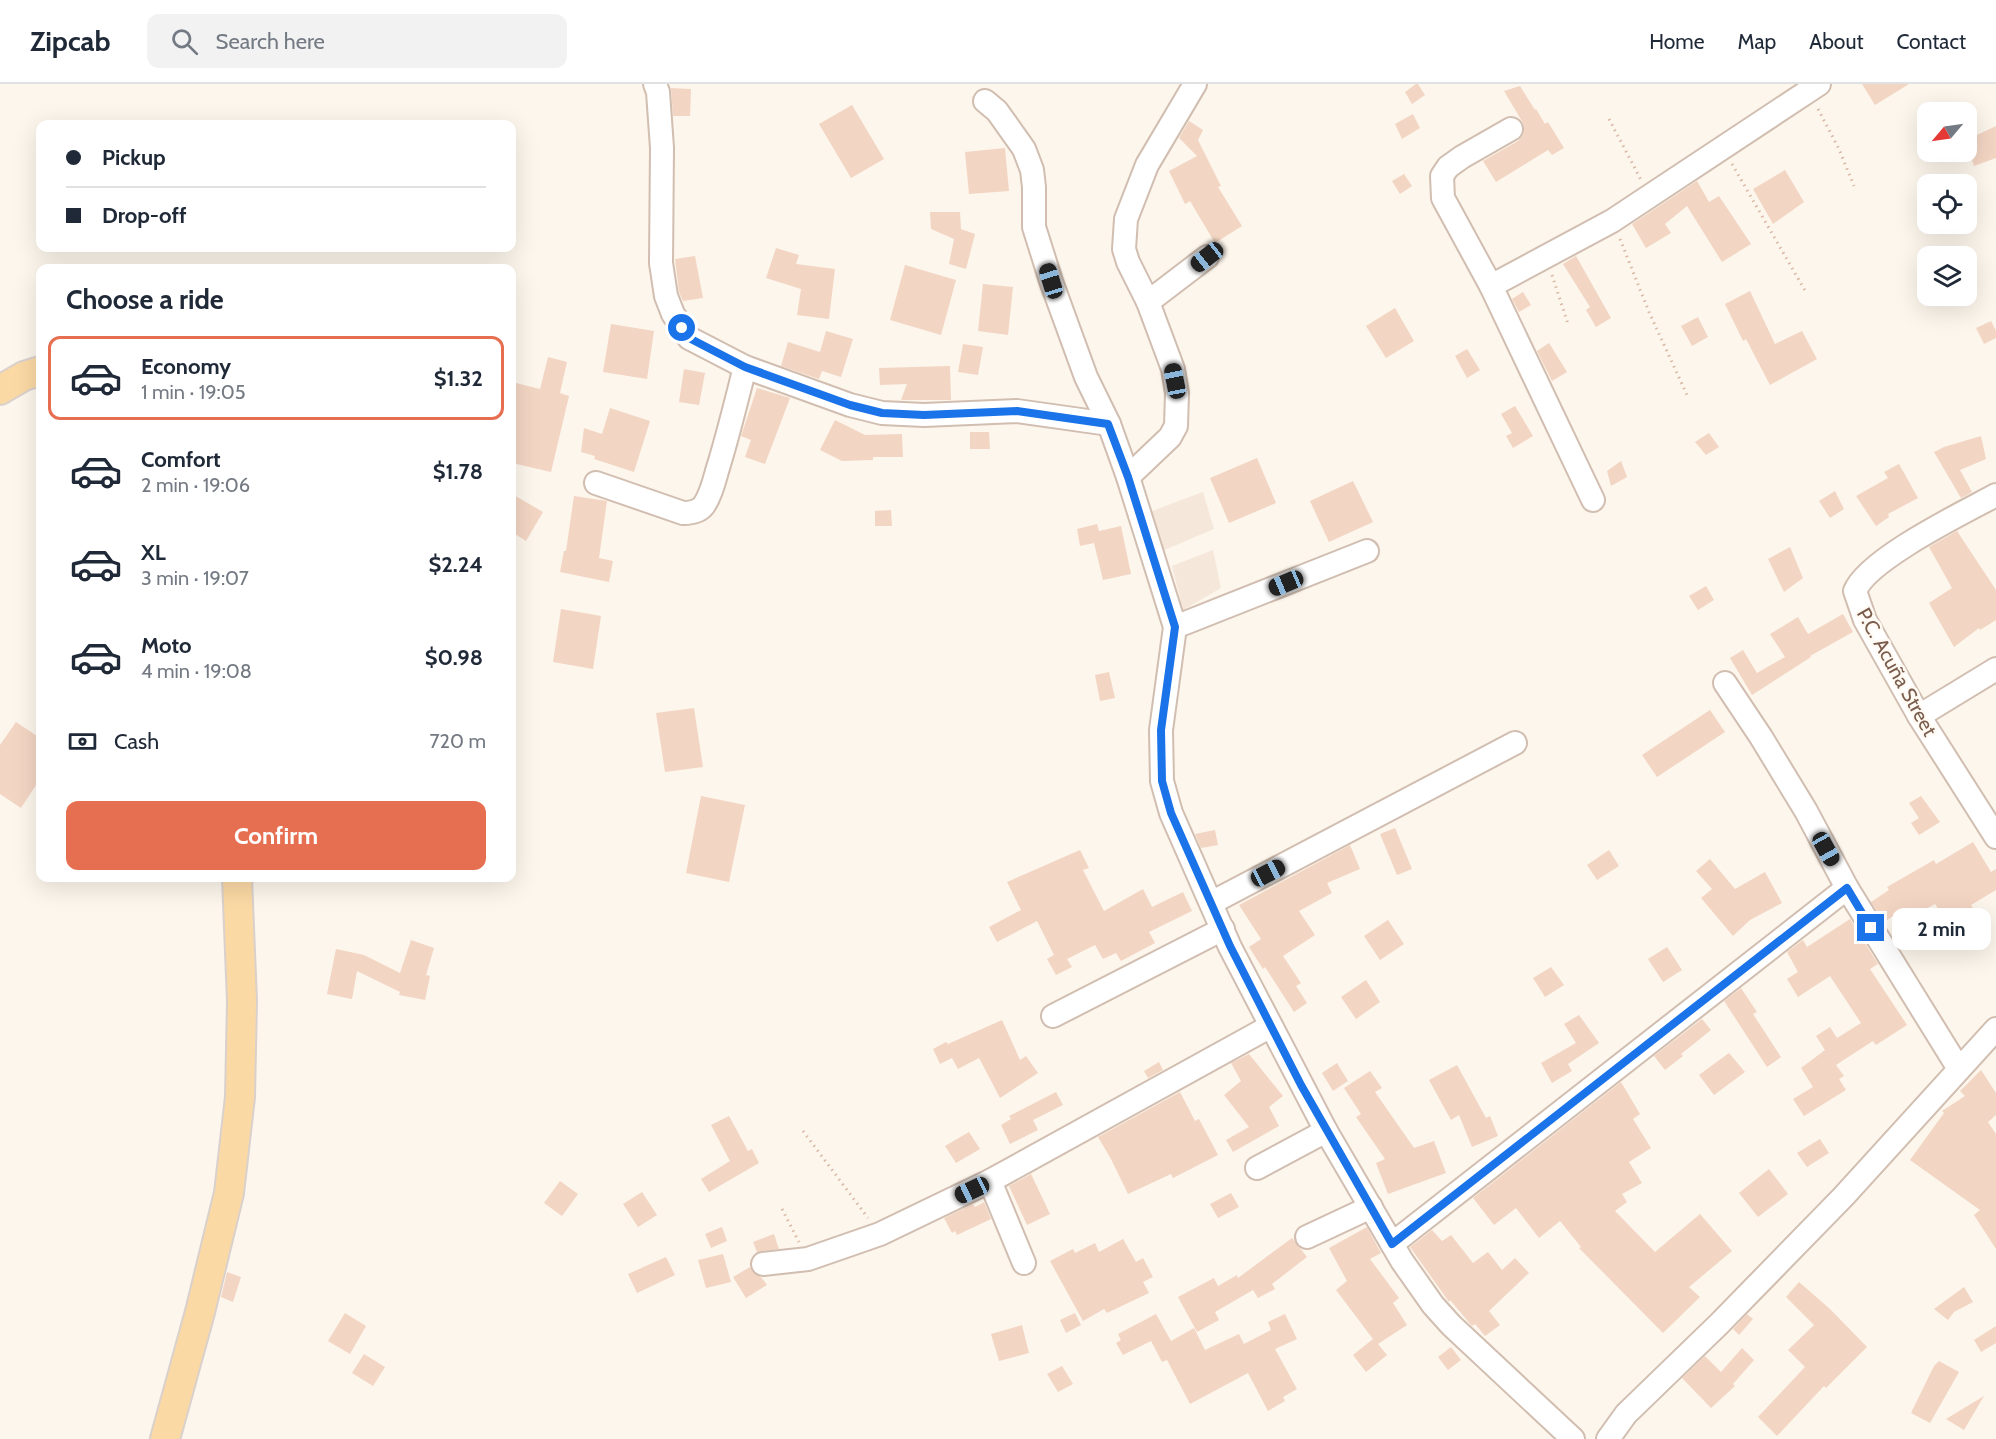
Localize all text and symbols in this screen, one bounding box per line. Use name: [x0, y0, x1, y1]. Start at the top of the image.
search box: [147, 14, 567, 68]
text: Zipcab: [30, 24, 111, 58]
icon: search: [168, 25, 201, 58]
text: Search here: [216, 28, 325, 55]
text: Home: [1649, 29, 1705, 54]
text: Map: [1738, 29, 1776, 54]
text: About: [1809, 29, 1863, 54]
text: Contact: [1896, 29, 1966, 54]
north arrow: [1917, 102, 1977, 162]
map controls: [1917, 102, 1977, 306]
text: Pickup: [102, 144, 166, 171]
button: locate: [1917, 174, 1977, 234]
text: Drop-off: [102, 202, 186, 229]
car: [1187, 239, 1227, 275]
button: layers: [1917, 246, 1977, 306]
car: [1037, 261, 1065, 301]
text: Choose a ride: [66, 283, 224, 316]
route start: [668, 314, 695, 341]
icon: car: [69, 351, 123, 405]
text: Economy: [141, 353, 231, 380]
car: [1163, 362, 1187, 400]
text: $1.32: [434, 365, 483, 392]
text: 1 min · 19:05: [141, 380, 246, 404]
icon: car: [69, 444, 123, 498]
text: Comfort: [141, 446, 220, 473]
text: $1.78: [433, 458, 483, 485]
text: 2 min · 19:06: [141, 473, 250, 497]
icon: car: [69, 537, 123, 591]
text: XL: [141, 539, 166, 566]
text: $2.24: [428, 551, 483, 578]
text: 3 min · 19:07: [141, 566, 249, 590]
car: [1266, 568, 1306, 598]
street label: P.C. Acuña Street: [1852, 604, 1942, 741]
icon: car: [69, 630, 123, 684]
text: Moto: [141, 632, 192, 659]
text: $0.98: [425, 644, 483, 671]
text: 4 min · 19:08: [141, 659, 252, 683]
icon: cash: [66, 725, 99, 758]
text: Cash: [114, 728, 159, 755]
text: 720 m: [429, 729, 486, 753]
button: Confirm: [66, 801, 486, 870]
car: [1809, 829, 1843, 869]
car: [1248, 857, 1288, 889]
callout: 2 min: [1892, 907, 1991, 949]
route end: [1857, 914, 1884, 941]
text: 2 min: [1917, 917, 1966, 941]
car: [952, 1174, 992, 1206]

